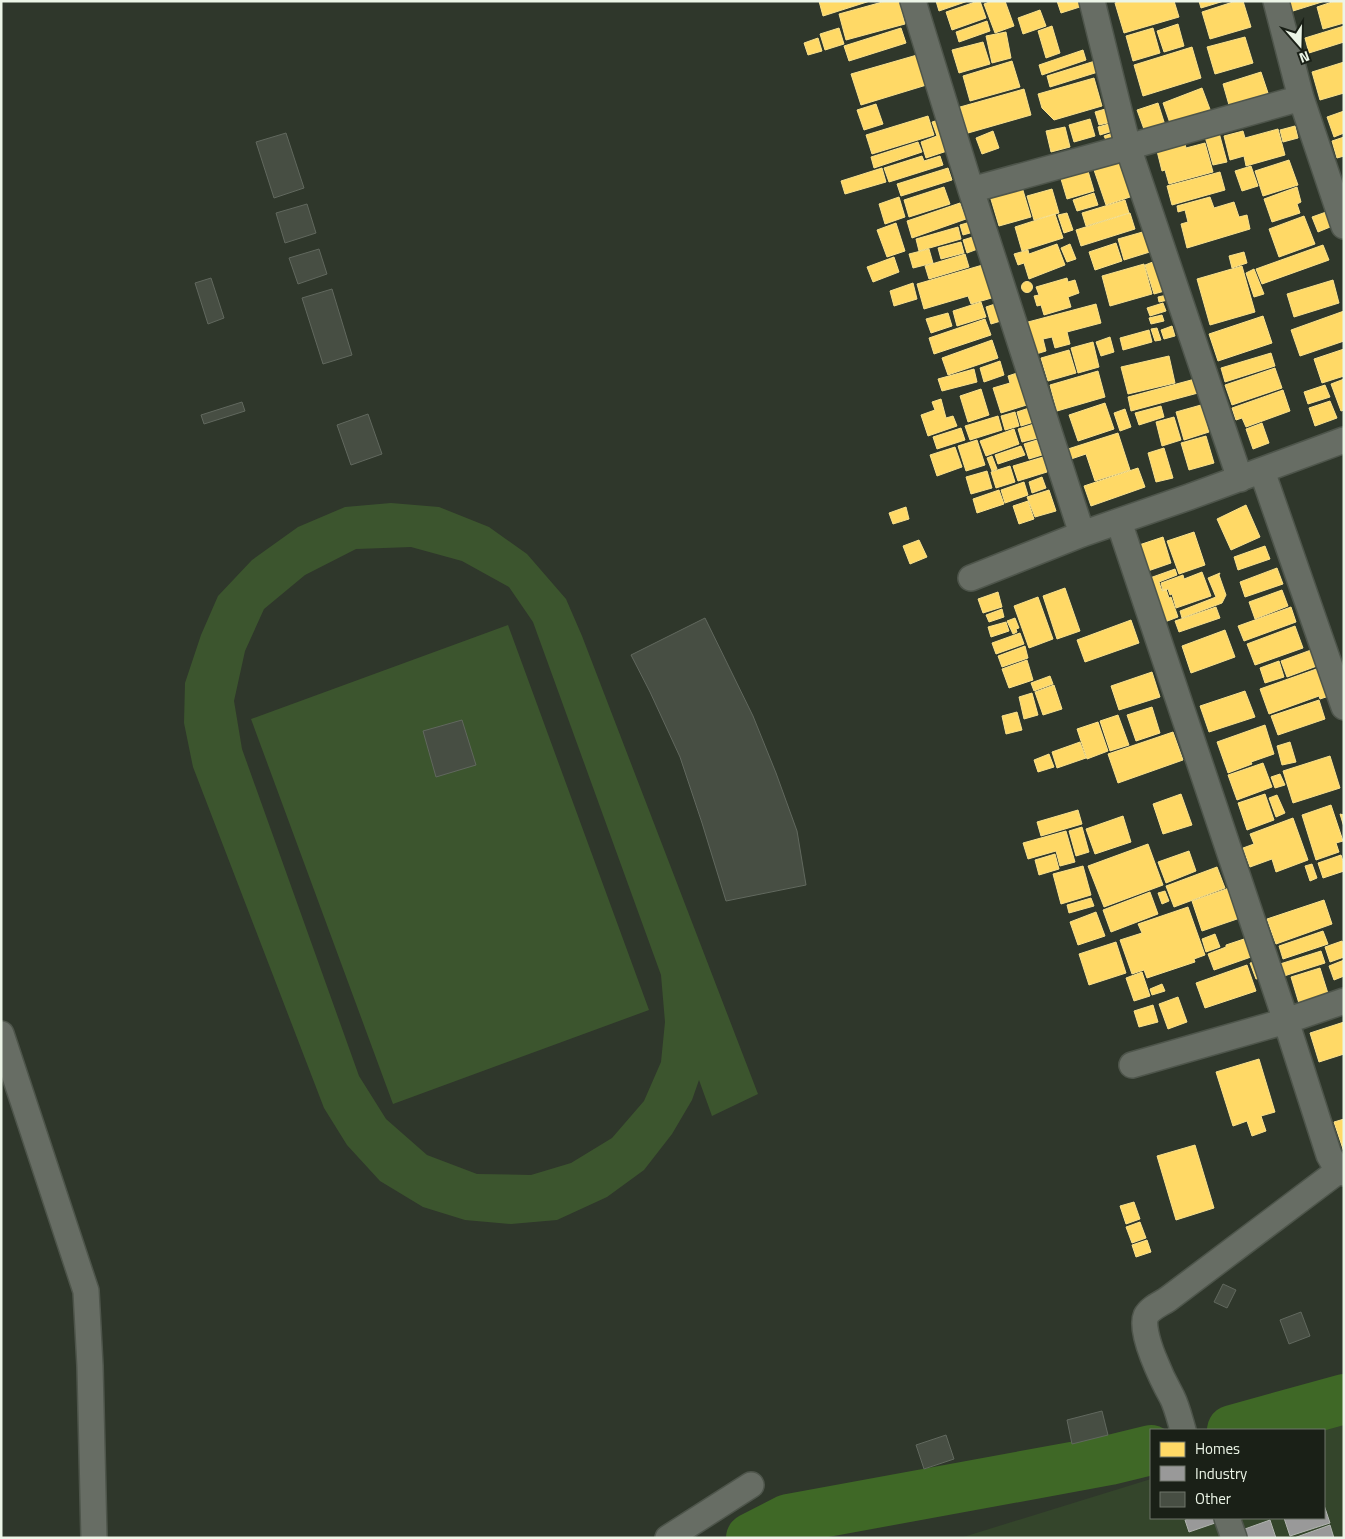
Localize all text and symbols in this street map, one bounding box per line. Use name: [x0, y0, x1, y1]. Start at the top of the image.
north arrow: [1275, 20, 1325, 70]
text: N: [1296, 46, 1313, 69]
legend: [1150, 1429, 1325, 1519]
text: Homes: [1195, 1437, 1240, 1460]
text: Industry: [1195, 1462, 1247, 1485]
text: Other: [1195, 1487, 1231, 1510]

